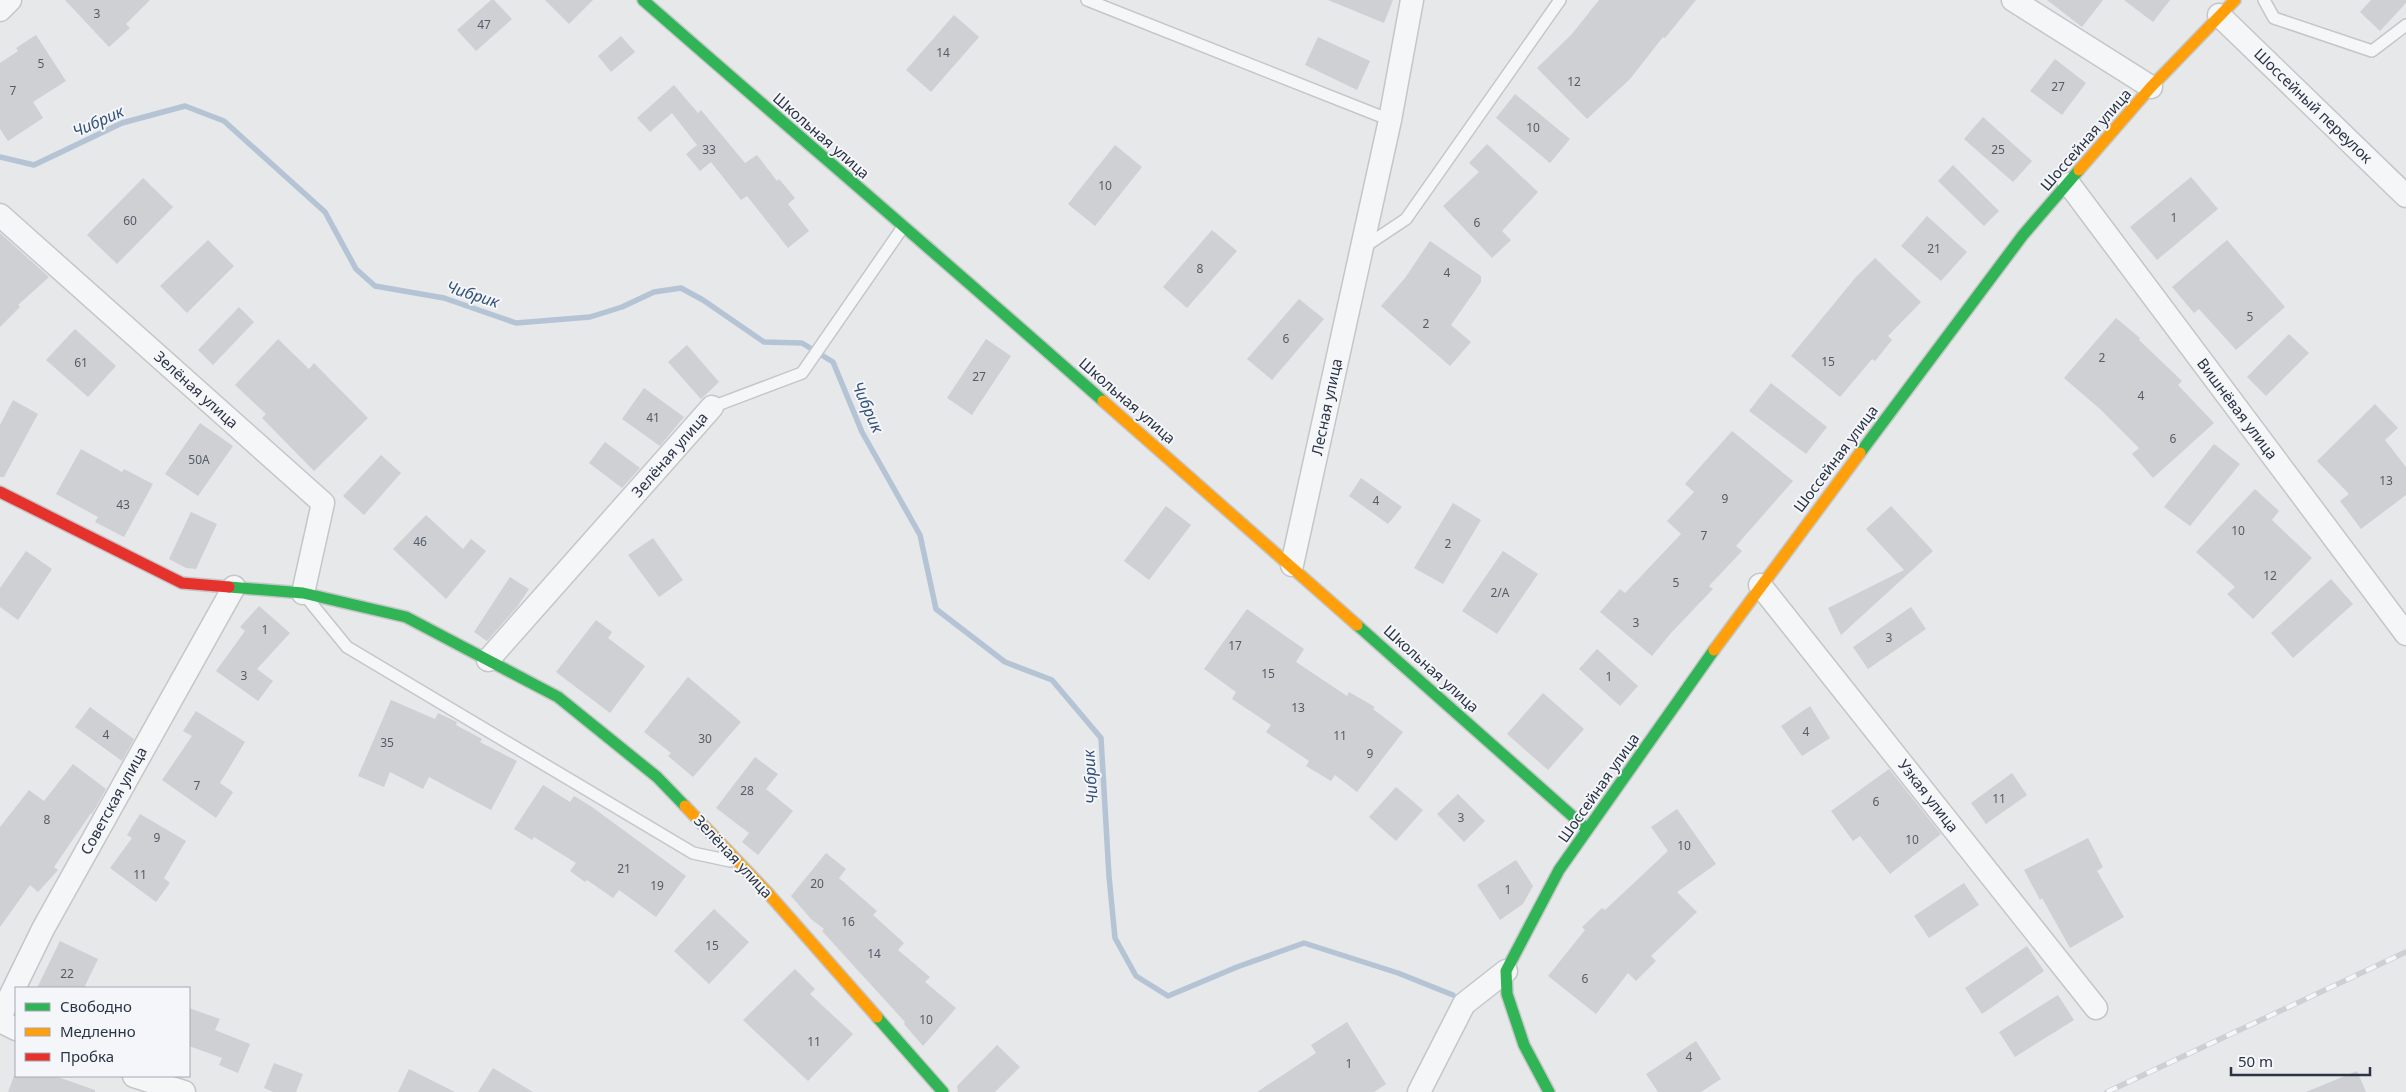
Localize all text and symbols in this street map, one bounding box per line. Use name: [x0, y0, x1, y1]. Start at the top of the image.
house number: 3: [94, 5, 101, 22]
house number: 47: [477, 16, 491, 33]
street label: Шоссейный переулок: [2250, 43, 2377, 167]
house number: 14: [936, 44, 950, 61]
house number: 5: [38, 55, 45, 72]
house number: 12: [1567, 73, 1581, 90]
house number: 27: [2051, 78, 2065, 95]
house number: 7: [10, 82, 17, 99]
street label: Шоссейная улица: [2035, 84, 2135, 195]
street label: Школьная улица: [769, 88, 874, 183]
water label: Чибрик: [69, 100, 128, 142]
house number: 10: [1526, 119, 1540, 136]
house number: 33: [702, 141, 716, 158]
house number: 25: [1991, 141, 2005, 158]
house number: 10: [1098, 177, 1112, 194]
house number: 1: [2171, 209, 2177, 226]
house number: 60: [123, 212, 137, 229]
house number: 6: [1474, 214, 1481, 231]
house number: 21: [1927, 240, 1941, 257]
house number: 8: [1197, 260, 1204, 277]
house number: 4: [1444, 264, 1451, 281]
water label: Чибрик: [444, 275, 503, 313]
house number: 5: [2247, 308, 2254, 325]
house number: 2: [1423, 315, 1430, 332]
house number: 6: [1283, 330, 1290, 347]
street label: Зелёная улица: [150, 346, 243, 432]
house number: 2: [2099, 349, 2106, 366]
street label: Школьная улица: [1075, 353, 1180, 448]
house number: 15: [1821, 353, 1835, 370]
house number: 61: [74, 354, 88, 371]
street label: Вишнёвая улица: [2193, 354, 2282, 463]
street label: Лесная улица: [1306, 356, 1346, 457]
house number: 27: [972, 368, 986, 385]
water label: Чибрик: [847, 378, 889, 437]
house number: 4: [2138, 387, 2145, 404]
street label: Шоссейная улица: [1788, 401, 1882, 516]
street label: Зелёная улица: [627, 408, 712, 501]
house number: 41: [646, 409, 660, 426]
house number: 6: [2170, 430, 2177, 447]
house number: 50А: [188, 451, 210, 468]
house number: 13: [2379, 472, 2393, 489]
house number: 9: [1722, 490, 1729, 507]
house number: 4: [1373, 492, 1380, 509]
house number: 43: [116, 496, 130, 513]
house number: 10: [2231, 522, 2245, 539]
house number: 7: [1701, 527, 1708, 544]
house number: 46: [413, 533, 427, 550]
house number: 2: [1445, 535, 1452, 552]
house number: 12: [2263, 567, 2277, 584]
house number: 5: [1673, 574, 1680, 591]
house number: 2/А: [1491, 584, 1510, 601]
house number: 3: [1633, 614, 1640, 631]
street label: Школьная улица: [1380, 620, 1484, 716]
house number: 1: [262, 621, 268, 638]
house number: 3: [1886, 629, 1893, 646]
house number: 17: [1228, 637, 1242, 654]
house number: 15: [1261, 665, 1275, 682]
house number: 3: [241, 667, 248, 684]
house number: 1: [1606, 668, 1612, 685]
house number: 13: [1291, 699, 1305, 716]
house number: 4: [1803, 723, 1810, 740]
house number: 4: [103, 726, 110, 743]
house number: 11: [1333, 727, 1347, 744]
street label: Шоссейная улица: [1553, 729, 1643, 846]
house number: 30: [698, 730, 712, 747]
house number: 35: [380, 734, 394, 751]
street label: Советская улица: [75, 743, 151, 858]
house number: 9: [1367, 745, 1374, 762]
water label: Чибрик: [1077, 748, 1103, 805]
street label: Узкая улица: [1894, 755, 1964, 836]
house number: 7: [194, 777, 201, 794]
house number: 28: [740, 782, 754, 799]
house number: 11: [1992, 790, 2006, 807]
house number: 6: [1873, 793, 1880, 810]
house number: 3: [1458, 809, 1465, 826]
house number: 8: [44, 811, 51, 828]
street label: Зелёная улица: [690, 811, 777, 902]
house number: 9: [154, 829, 161, 846]
house number: 10: [1905, 831, 1919, 848]
house number: 10: [1677, 837, 1691, 854]
house number: 21: [617, 860, 631, 877]
house number: 11: [133, 866, 147, 883]
house number: 20: [810, 875, 824, 892]
house number: 19: [650, 877, 664, 894]
house number: 1: [1505, 881, 1511, 898]
house number: 16: [841, 913, 855, 930]
house number: 15: [705, 937, 719, 954]
house number: 14: [867, 945, 881, 962]
house number: 22: [60, 965, 74, 982]
house number: 6: [1582, 970, 1589, 987]
legend: [15, 987, 190, 1077]
text: Свободно: [60, 996, 132, 1016]
house number: 10: [919, 1011, 933, 1028]
text: Медленно: [60, 1021, 136, 1041]
house number: 11: [807, 1033, 821, 1050]
scale bar: [2231, 1044, 2370, 1076]
text: Пробка: [60, 1046, 114, 1066]
house number: 4: [1686, 1048, 1693, 1065]
text: 50 m: [2238, 1051, 2273, 1071]
house number: 1: [1346, 1055, 1352, 1072]

